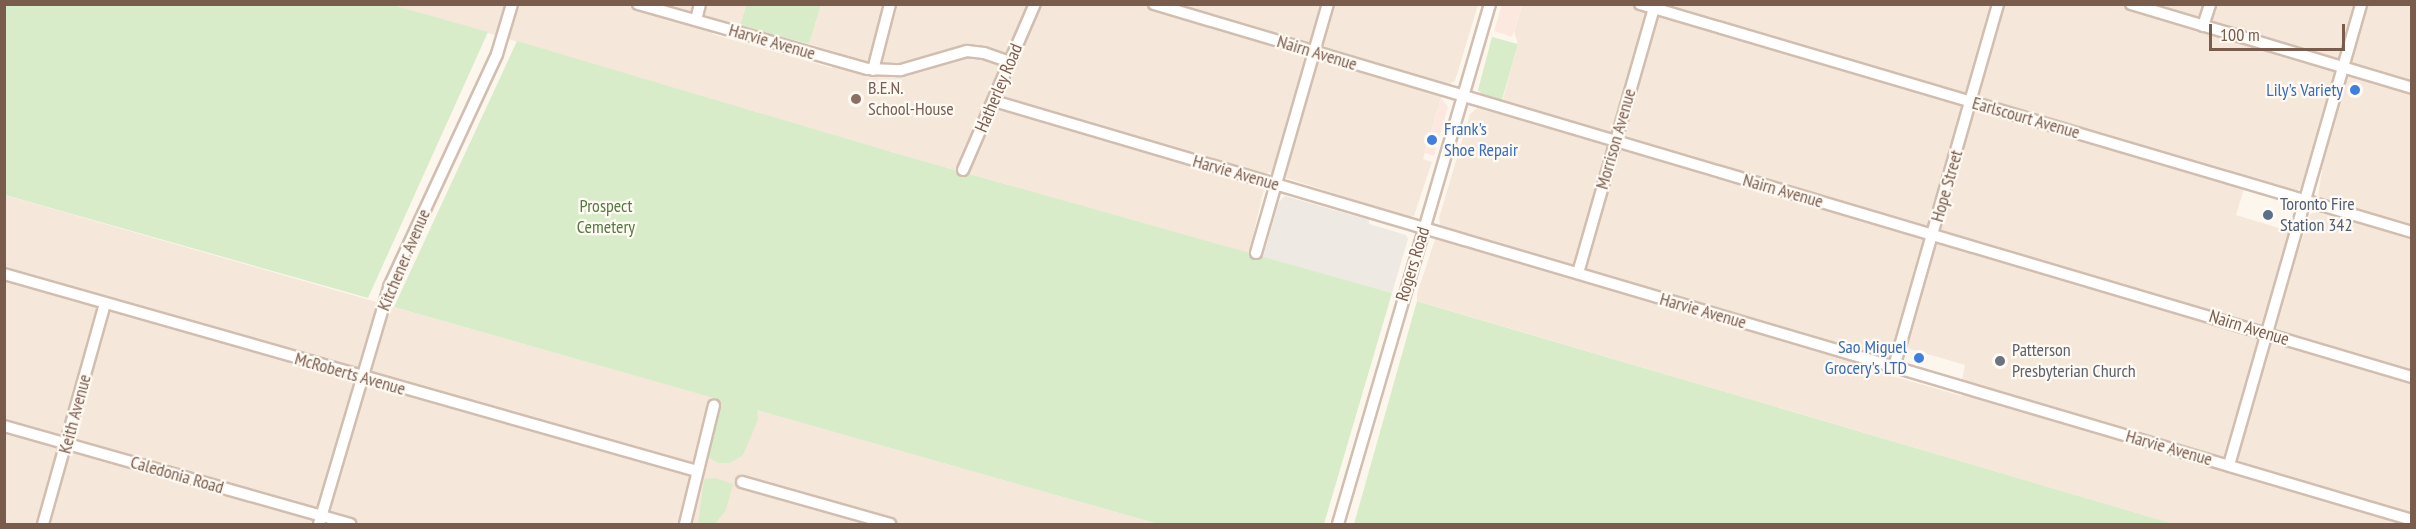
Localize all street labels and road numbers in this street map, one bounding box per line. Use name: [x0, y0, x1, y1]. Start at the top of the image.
street label: Harvie Avenue: [726, 19, 818, 65]
street label: Nairn Avenue: [1274, 31, 1360, 75]
street label: Hatherley Road: [971, 40, 1027, 136]
street label: Morrison Avenue: [1591, 86, 1641, 192]
street label: Earlscourt Avenue: [1969, 92, 2083, 144]
street label: Hope Street: [1926, 148, 1968, 224]
street label: Harvie Avenue: [1190, 150, 1282, 196]
street label: Nairn Avenue: [1740, 169, 1826, 213]
street label: Kitchener Avenue: [373, 206, 435, 314]
street label: Rogers Road: [1391, 224, 1435, 304]
street label: Harvie Avenue: [1657, 288, 1749, 334]
street label: Nairn Avenue: [2206, 306, 2292, 350]
street label: McRoberts Avenue: [292, 348, 408, 400]
street label: Keith Avenue: [54, 372, 96, 456]
street label: Harvie Avenue: [2123, 425, 2215, 471]
street label: Caledonia Road: [128, 451, 226, 499]

